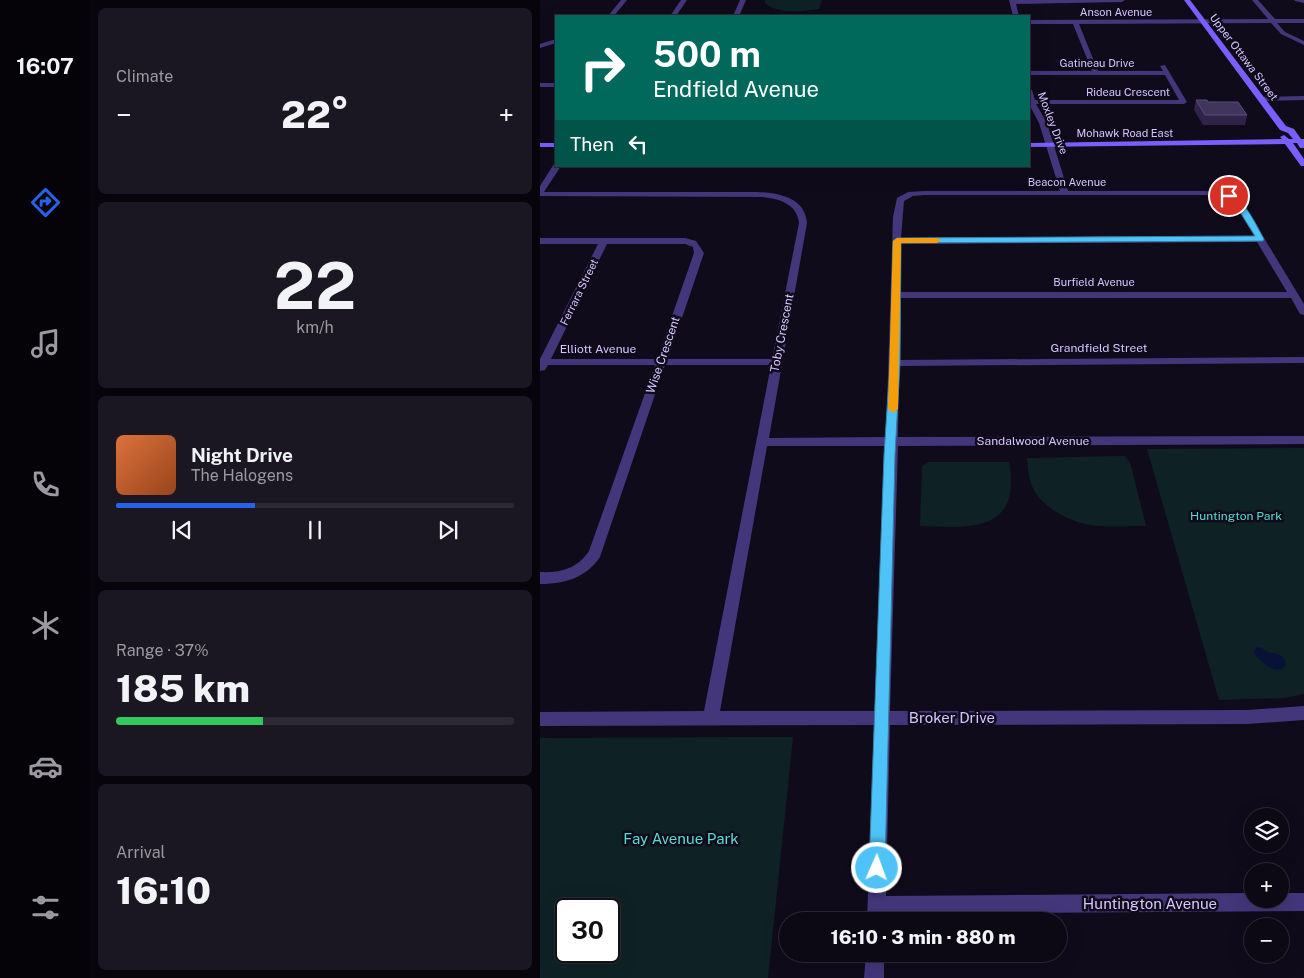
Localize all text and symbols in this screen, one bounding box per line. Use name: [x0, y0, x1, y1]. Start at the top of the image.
street label: Anson Avenue: [1080, 6, 1152, 18]
street label: Upper Ottawa Street: [1208, 11, 1280, 103]
text: 500 m: [653, 34, 761, 75]
icon: right: [570, 35, 635, 100]
text: 16:07: [16, 53, 74, 79]
street label: Gatineau Drive: [1060, 57, 1134, 69]
text: Climate: [116, 67, 173, 86]
text: Endfield Avenue: [653, 76, 819, 102]
street label: Rideau Crescent: [1086, 86, 1170, 98]
street label: Moxley Drive: [1036, 90, 1070, 156]
text: 22°: [281, 92, 349, 137]
text: −: [116, 98, 132, 131]
text: +: [498, 98, 514, 131]
street label: Mohawk Road East: [1077, 127, 1173, 139]
icon: left: [624, 130, 652, 158]
text: Then: [570, 133, 614, 155]
pin: [1208, 175, 1250, 217]
street label: Beacon Avenue: [1028, 176, 1106, 188]
icon: arrive: [1215, 182, 1243, 210]
icon: directions: [28, 185, 63, 220]
text: 22: [274, 247, 356, 324]
street label: Ferrara Street: [558, 257, 600, 327]
street label: Burfield Avenue: [1053, 276, 1135, 288]
street label: Toby Crescent: [768, 292, 797, 373]
street label: Wise Crescent: [643, 314, 683, 395]
text: km/h: [296, 318, 334, 337]
icon: music: [28, 326, 63, 361]
street label: Grandfield Street: [1051, 341, 1148, 355]
street label: Elliott Avenue: [560, 342, 637, 356]
street label: Sandalwood Avenue: [977, 434, 1090, 448]
text: Night Drive: [191, 444, 293, 466]
text: The Halogens: [191, 466, 293, 485]
icon: phone: [28, 467, 63, 502]
park label: Huntington Park: [1190, 509, 1282, 523]
icon: previous: [168, 516, 196, 544]
icon: pause: [301, 516, 329, 544]
icon: next: [434, 516, 462, 544]
icon: climate: [28, 608, 63, 643]
text: Range · 37%: [116, 641, 209, 660]
text: 185 km: [116, 666, 250, 711]
street label: Broker Drive: [909, 709, 995, 726]
icon: car: [28, 749, 63, 784]
map controls: [1244, 808, 1289, 963]
button: layers: [1244, 808, 1289, 853]
park label: Fay Avenue Park: [623, 830, 739, 847]
position arrow: [850, 841, 902, 893]
text: Arrival: [116, 843, 165, 862]
button: +: [1244, 863, 1289, 908]
text: 16:10: [116, 868, 211, 913]
icon: filters: [28, 890, 63, 925]
street label: Huntington Avenue: [1083, 895, 1217, 912]
speed limit sign: 30: [555, 898, 620, 963]
button: −: [1244, 918, 1289, 963]
text: 16:10 · 3 min · 880 m: [830, 926, 1016, 948]

